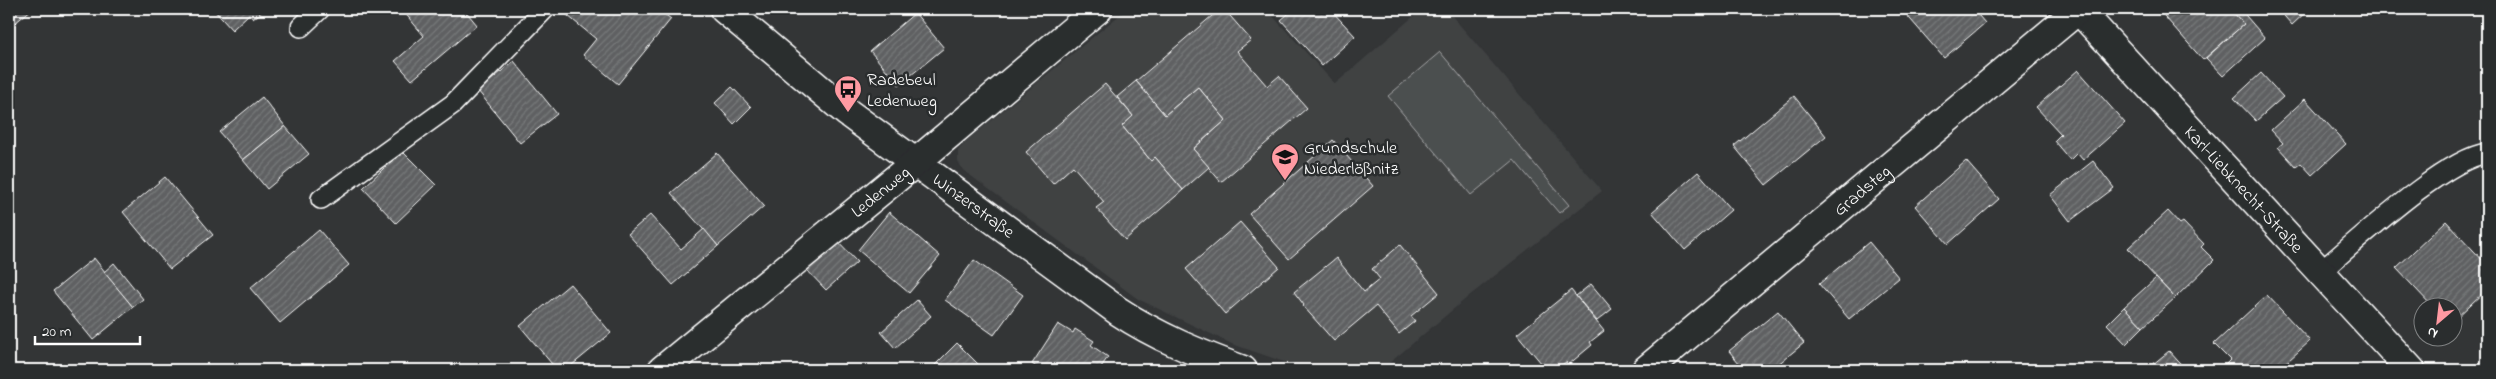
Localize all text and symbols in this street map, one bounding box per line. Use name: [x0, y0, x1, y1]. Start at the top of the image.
place label: Radebeul Ledenweg: [867, 68, 937, 116]
bus stop icon: Radebeul Ledenweg: [833, 74, 863, 113]
street label: Karl-Liebknecht-Straße: [2177, 121, 2309, 261]
place label: Grundschule Niederlößnitz: [1304, 136, 1399, 183]
school or university icon: Grundschule Niederlößnitz: [1270, 142, 1300, 181]
street label: Gradsteg: [1829, 160, 1898, 223]
street label: Ledenweg: [846, 161, 917, 225]
street label: Winzerstraße: [926, 168, 1020, 246]
north arrow: [2414, 296, 2464, 346]
scale bar: [35, 314, 140, 346]
text: 20 m: [42, 321, 72, 343]
text: N: [2423, 321, 2442, 344]

